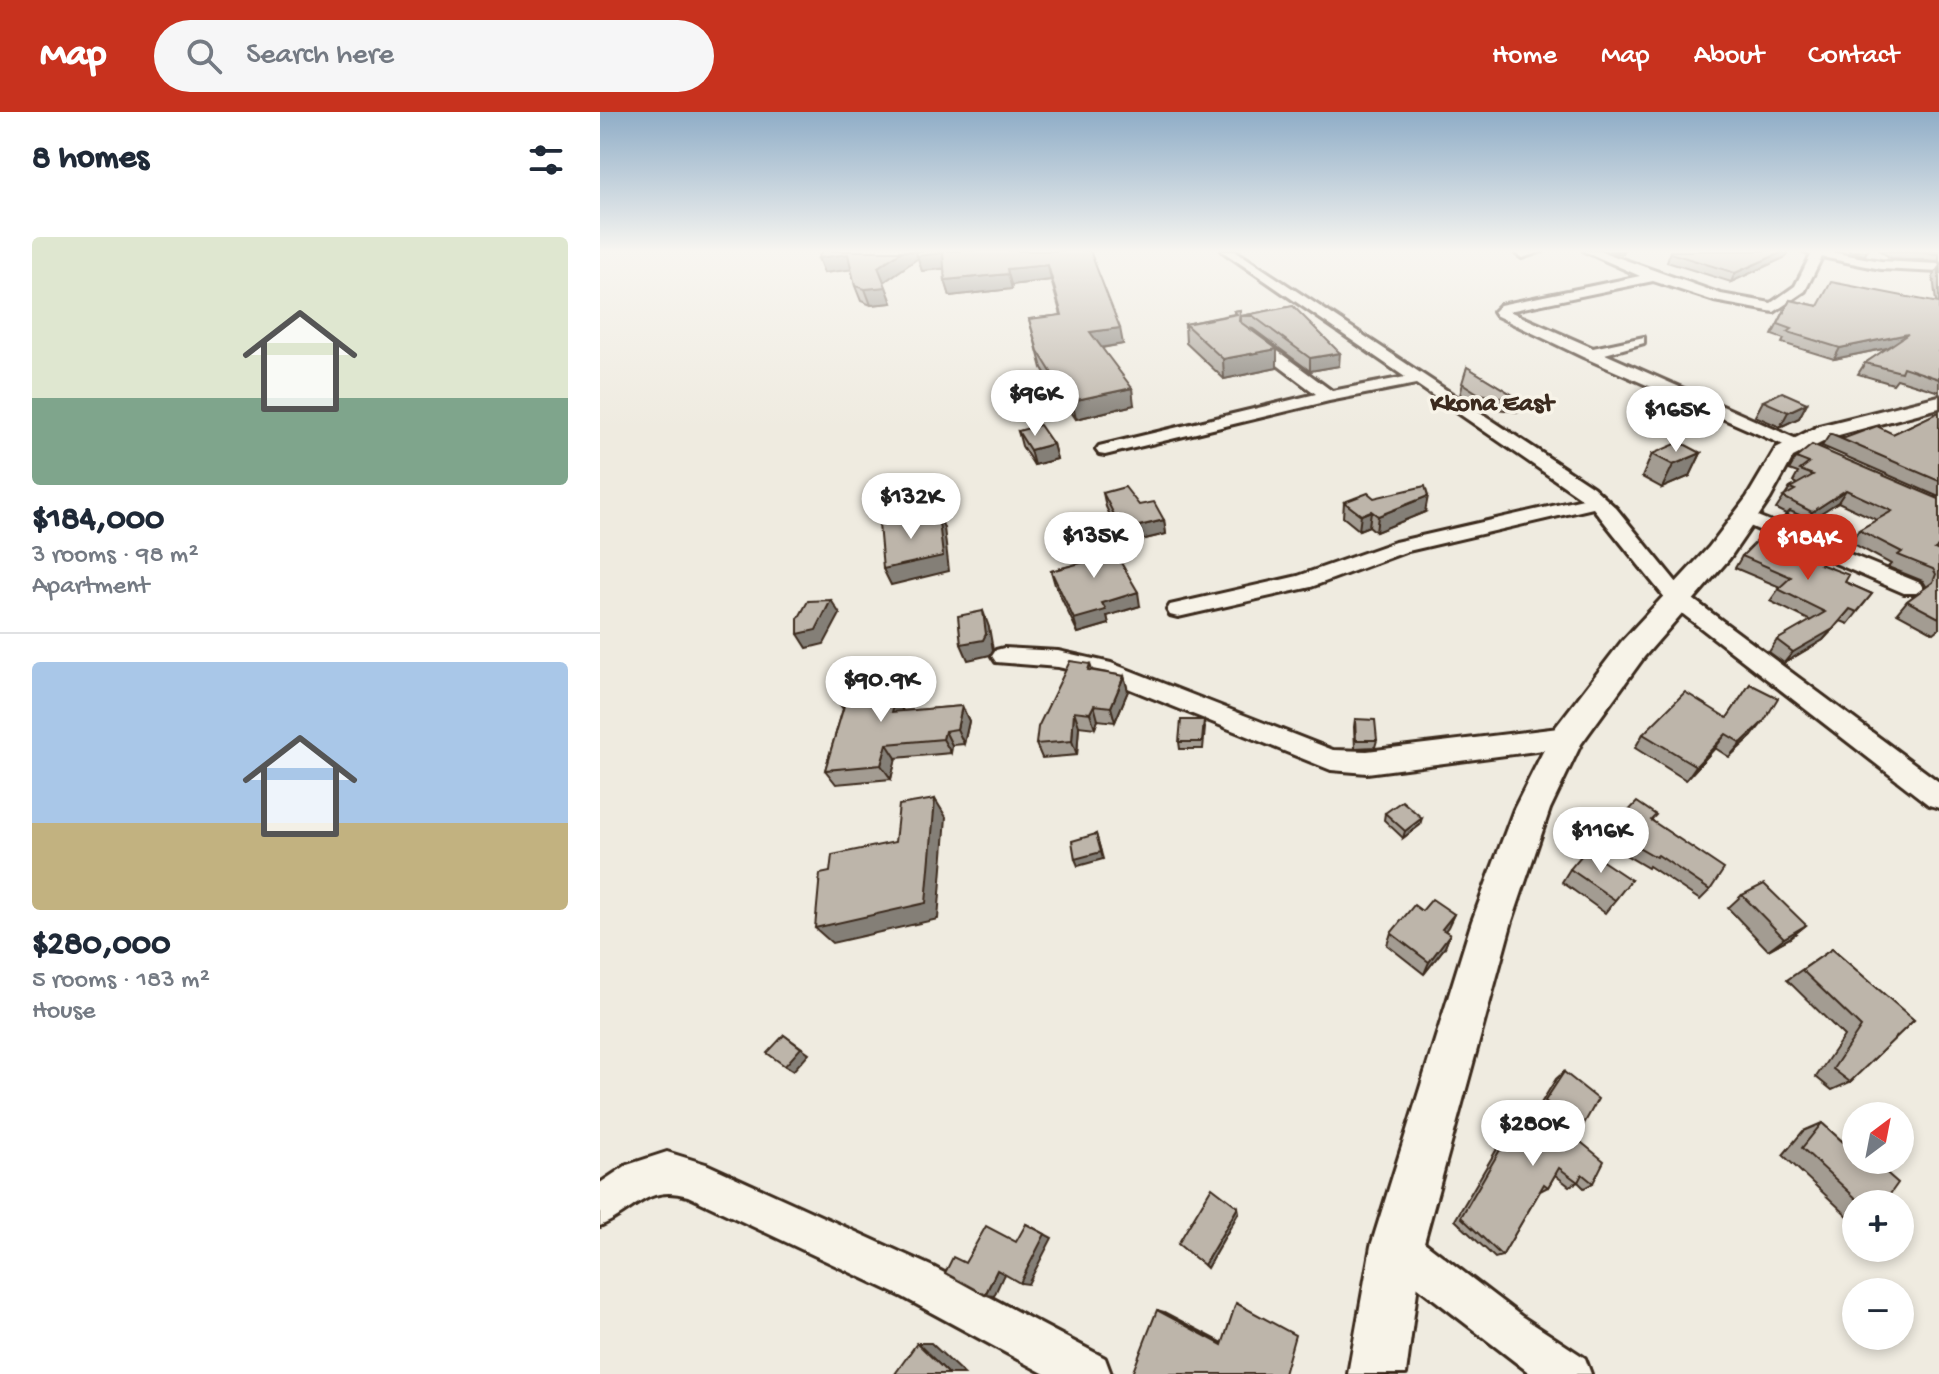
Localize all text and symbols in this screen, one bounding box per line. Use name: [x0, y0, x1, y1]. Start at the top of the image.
search box: [154, 20, 714, 92]
text: Map: [40, 34, 106, 78]
icon: search: [182, 34, 226, 78]
text: Search here: [246, 39, 394, 74]
text: Home: [1492, 40, 1557, 73]
text: Map: [1601, 40, 1650, 73]
text: About: [1694, 40, 1764, 73]
text: Contact: [1808, 40, 1899, 73]
icon: filters: [524, 138, 568, 182]
text: 8 homes: [32, 140, 149, 180]
icon: home: [228, 289, 372, 433]
pin: $96K: [988, 370, 1082, 438]
text: $96K: [1009, 380, 1061, 411]
pin: $165K: [1620, 386, 1732, 454]
district label: Kkona East: [1429, 390, 1556, 421]
text: $165K: [1644, 396, 1708, 427]
pin: $132K: [855, 473, 967, 541]
text: $132K: [880, 483, 942, 514]
text: $184,000: [32, 501, 164, 541]
pin: $135K: [1038, 512, 1150, 580]
pin: $184K: [1752, 514, 1864, 582]
text: $135K: [1062, 522, 1126, 553]
text: $184K: [1776, 524, 1840, 555]
text: 3 rooms · 98 m²: [32, 541, 199, 572]
text: Apartment: [32, 572, 149, 603]
pin: $90.9K: [816, 656, 946, 724]
text: $90.9K: [844, 666, 918, 697]
icon: home: [228, 714, 372, 858]
pin: $116K: [1545, 807, 1657, 875]
text: $116K: [1571, 817, 1631, 848]
text: $280,000: [32, 926, 170, 966]
text: 5 rooms · 183 m²: [32, 966, 210, 997]
text: House: [32, 997, 96, 1028]
pin: $280K: [1477, 1100, 1589, 1168]
north arrow: [1842, 1102, 1914, 1174]
map controls: [1842, 1102, 1914, 1350]
text: $280K: [1499, 1110, 1567, 1141]
button: +: [1842, 1190, 1914, 1262]
button: −: [1842, 1278, 1914, 1350]

